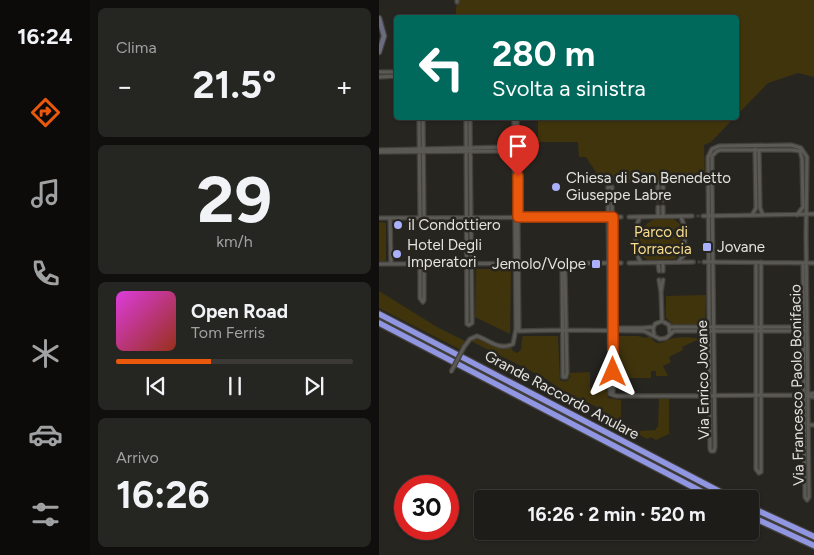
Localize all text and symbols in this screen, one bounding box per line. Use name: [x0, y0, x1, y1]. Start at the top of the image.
text: 16:24: [17, 23, 73, 50]
text: 280 m: [492, 33, 595, 75]
icon: left: [409, 35, 474, 100]
text: Clima: [116, 38, 157, 57]
text: 21.5°: [193, 62, 276, 108]
text: −: [116, 69, 133, 103]
text: +: [336, 69, 353, 103]
text: Svolta a sinistra: [492, 75, 646, 102]
icon: directions: [28, 95, 63, 130]
pin: [497, 125, 539, 176]
icon: arrive: [504, 132, 532, 160]
text: 29: [197, 160, 272, 238]
place label: Chiesa di San Benedetto Giuseppe Labre: [566, 169, 731, 204]
icon: music: [28, 176, 63, 211]
marker: Chiesa di San Benedetto Giuseppe Labre: [550, 181, 562, 193]
place label: il Condottiero: [408, 216, 501, 234]
marker: il Condottiero: [392, 219, 404, 231]
park label: Parco di Torraccia: [630, 223, 692, 258]
text: km/h: [216, 232, 253, 251]
place label: Hotel Degli Imperatori: [407, 236, 482, 271]
place label: Jovane: [717, 238, 765, 256]
marker: Jovane: [701, 241, 713, 253]
marker: Hotel Degli Imperatori: [391, 248, 403, 260]
place label: Jemolo/Volpe: [492, 255, 586, 273]
icon: phone: [28, 256, 63, 291]
marker: Jemolo/Volpe: [590, 258, 602, 270]
street label: Via Francesco Paolo Bonifacio: [786, 284, 808, 486]
text: Open Road: [191, 300, 288, 323]
street label: Via Enrico Jovane: [693, 320, 713, 440]
text: Tom Ferris: [191, 323, 265, 342]
icon: climate: [28, 336, 63, 371]
position arrow: [586, 345, 638, 397]
street label: Grande Raccordo Anulare: [482, 347, 642, 443]
icon: previous: [142, 372, 170, 400]
icon: pause: [221, 372, 249, 400]
icon: next: [300, 372, 328, 400]
icon: car: [28, 417, 63, 452]
text: Arrivo: [116, 448, 159, 467]
text: 16:26: [116, 472, 210, 518]
speed limit sign: 30: [394, 475, 459, 540]
icon: filters: [28, 497, 63, 532]
text: 16:26 · 2 min · 520 m: [527, 503, 706, 526]

